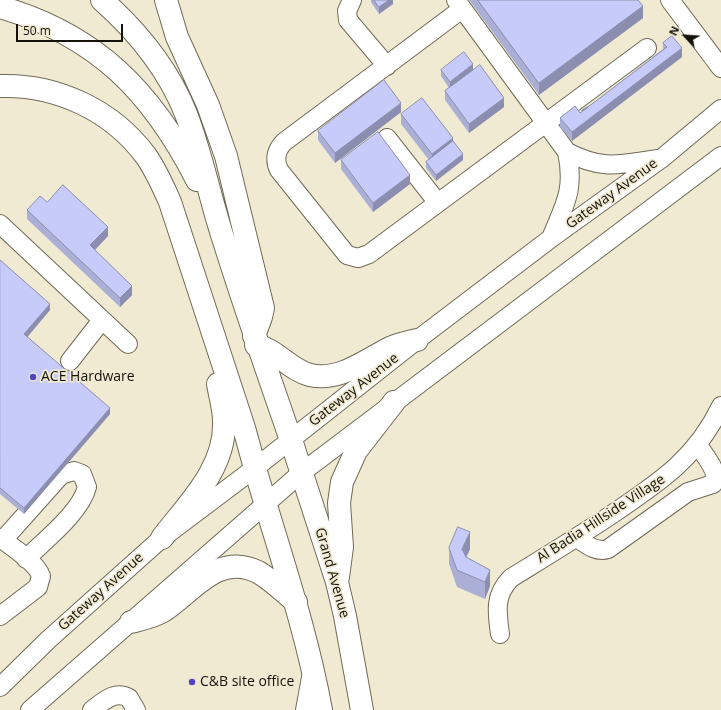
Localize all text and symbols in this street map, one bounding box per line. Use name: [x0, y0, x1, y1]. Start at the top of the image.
scale bar: [18, 16, 125, 42]
north arrow: [665, 16, 705, 56]
text: 50 m: [23, 22, 51, 39]
text: N: [665, 23, 682, 38]
street label: Gateway Avenue: [563, 155, 661, 233]
street label: Gateway Avenue: [306, 350, 402, 430]
place label: ACE Hardware: [41, 369, 135, 385]
marker: ACE Hardware: [28, 372, 38, 382]
street label: Al Badia Hillside Village: [534, 471, 668, 567]
street label: Grand Avenue: [311, 526, 353, 620]
street label: Gateway Avenue: [55, 549, 147, 635]
place label: C&B site office: [200, 674, 294, 690]
marker: C&B site office: [187, 677, 197, 687]

